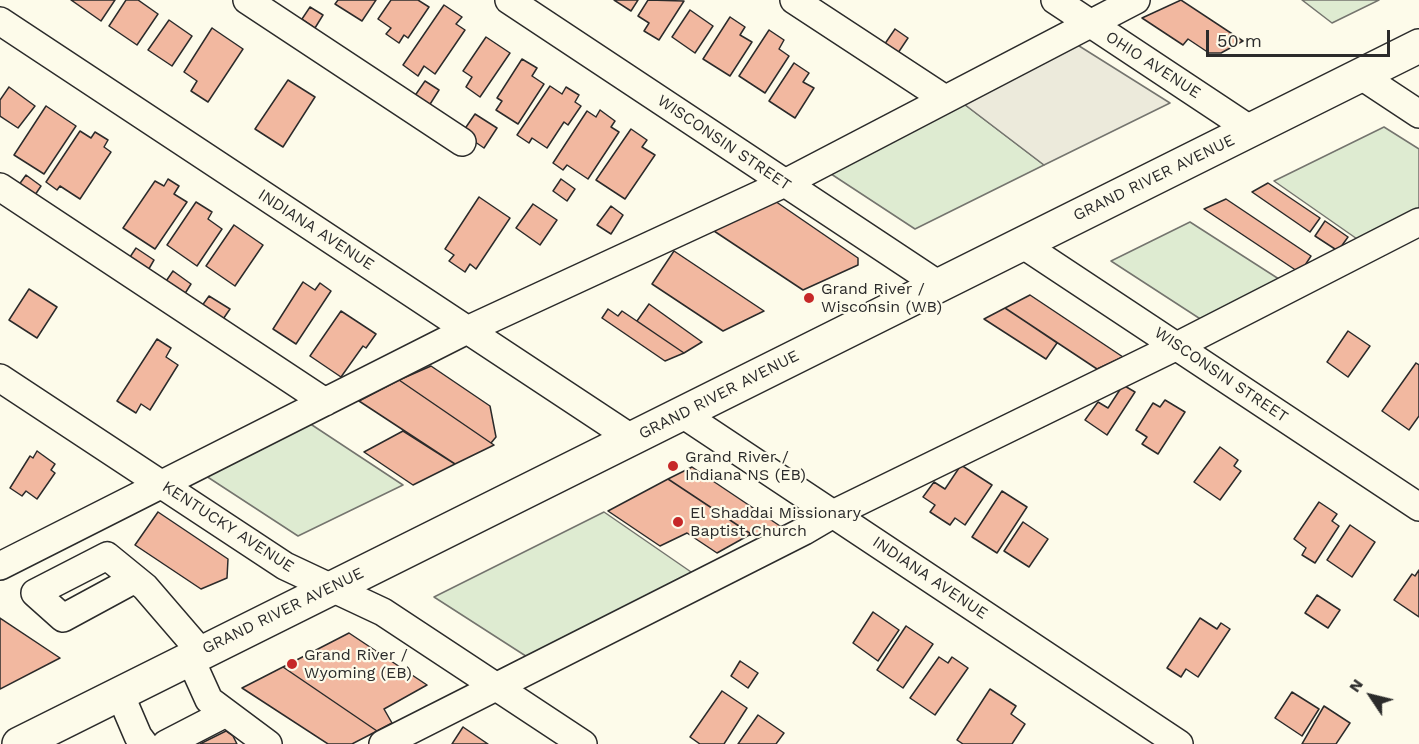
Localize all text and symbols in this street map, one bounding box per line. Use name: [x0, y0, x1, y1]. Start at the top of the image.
scale bar: [1209, 18, 1394, 56]
street label: OHIO AVENUE: [1102, 27, 1204, 103]
text: 50 m: [1217, 30, 1262, 51]
street label: WISCONSIN STREET: [653, 91, 795, 195]
street label: GRAND RIVER AVENUE: [1070, 131, 1238, 225]
street label: INDIANA AVENUE: [254, 185, 378, 275]
place label: Grand River / Wisconsin (WB): [821, 279, 942, 317]
marker: Grand River / Wisconsin (WB): [802, 291, 816, 305]
street label: WISCONSIN STREET: [1150, 323, 1292, 427]
street label: GRAND RIVER AVENUE: [636, 346, 802, 444]
place label: Grand River / Indiana NS (EB): [685, 447, 806, 485]
marker: Grand River / Indiana NS (EB): [666, 459, 680, 473]
street label: KENTUCKY AVENUE: [159, 477, 297, 577]
place label: El Shaddai Missionary Baptist Church: [690, 503, 861, 541]
marker: El Shaddai Missionary Baptist Church: [671, 515, 685, 529]
street label: INDIANA AVENUE: [869, 532, 991, 624]
street label: GRAND RIVER AVENUE: [199, 564, 367, 658]
place label: Grand River / Wyoming (EB): [304, 645, 412, 683]
marker: Grand River / Wyoming (EB): [285, 657, 299, 671]
north arrow: [1341, 666, 1401, 726]
text: N: [1345, 675, 1367, 696]

